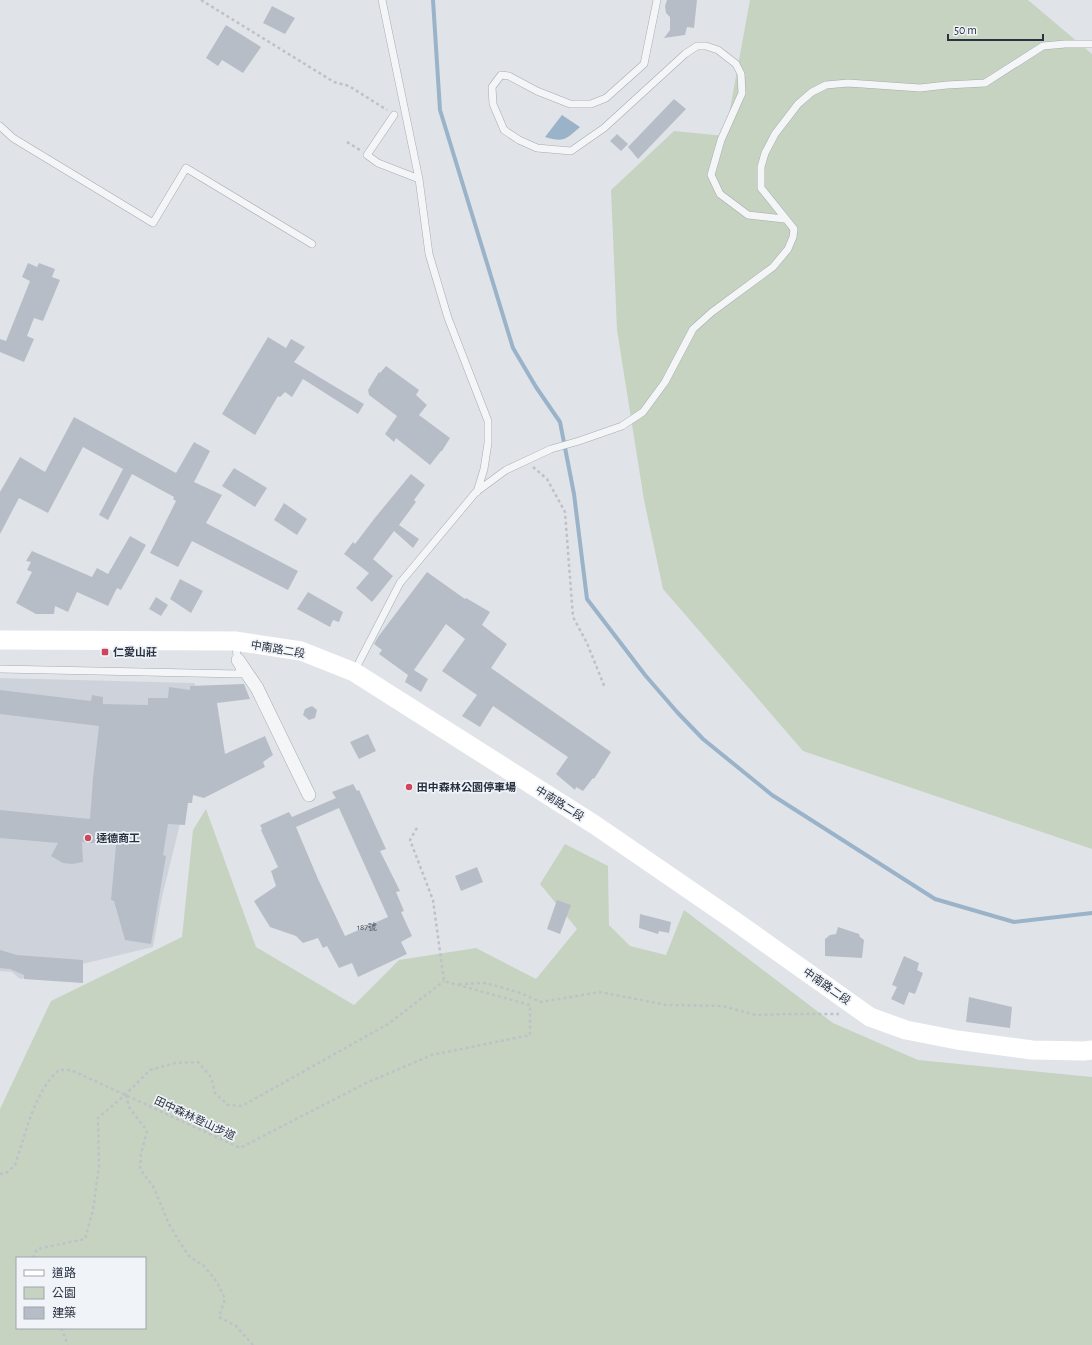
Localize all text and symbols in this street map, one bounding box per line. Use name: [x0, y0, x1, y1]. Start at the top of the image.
scale bar: [948, 16, 1043, 42]
text: 50 m: [954, 24, 977, 36]
street label: 中南路二段: [250, 638, 306, 660]
place label: 仁愛山莊: [113, 646, 157, 658]
marker: 仁愛山莊: [100, 647, 110, 657]
place label: 田中森林公園停車場: [417, 781, 516, 793]
marker: 田中森林公園停車場: [404, 782, 414, 792]
street label: 中南路二段: [533, 783, 587, 823]
place label: 達德商工: [96, 832, 140, 844]
marker: 達德商工: [83, 833, 93, 843]
house number: 187號: [357, 922, 377, 932]
street label: 中南路二段: [801, 965, 853, 1007]
street label: 田中森林登山步道: [153, 1094, 237, 1142]
legend: [16, 1257, 146, 1329]
text: 道路: [52, 1266, 76, 1279]
text: 公園: [52, 1287, 76, 1299]
text: 建築: [52, 1306, 76, 1319]

